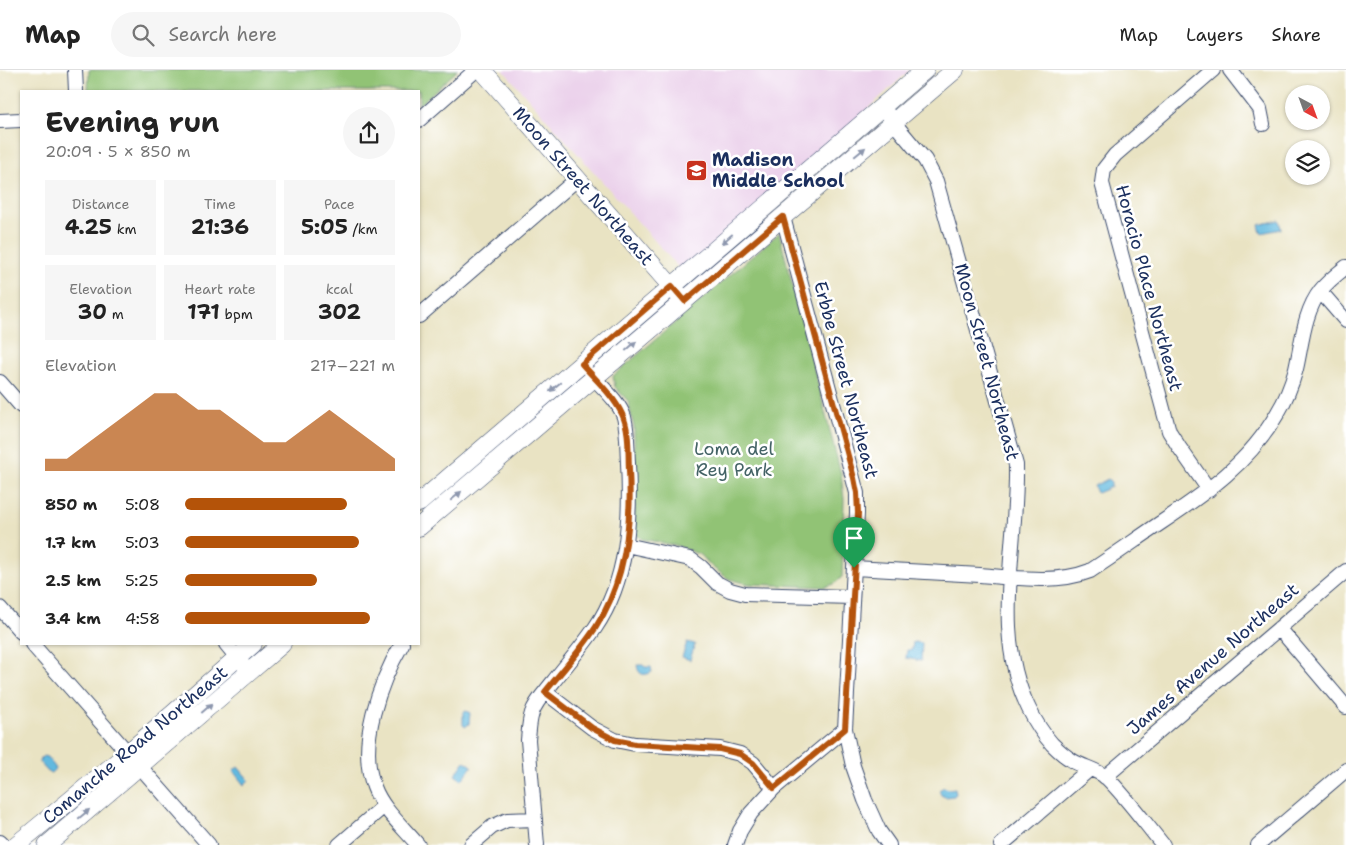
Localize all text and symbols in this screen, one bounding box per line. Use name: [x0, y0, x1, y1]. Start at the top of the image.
search box: [111, 12, 461, 57]
text: Map: [25, 19, 81, 51]
icon: search: [129, 21, 157, 49]
text: Search here: [169, 22, 277, 47]
text: Map: [1120, 23, 1158, 47]
text: Layers: [1186, 23, 1243, 47]
text: Share: [1271, 23, 1321, 47]
north arrow: [1285, 85, 1330, 130]
map controls: [1285, 85, 1330, 185]
street label: Moon Street Northeast: [507, 101, 659, 271]
text: Evening run: [45, 103, 220, 141]
button: share: [343, 107, 395, 159]
button: layers: [1285, 140, 1330, 185]
text: 20:09 · 5 × 850 m: [45, 141, 191, 162]
one-way arrow: [853, 146, 866, 157]
place label: Madison Middle School: [712, 148, 844, 193]
school or university icon: Madison Middle School: [684, 158, 708, 182]
street label: Horacio Place Northeast: [1110, 182, 1188, 394]
text: Distance: [72, 195, 129, 213]
text: Time: [204, 195, 236, 213]
text: Pace: [324, 195, 355, 213]
text: 4.25: [65, 213, 112, 241]
text: 21:36: [191, 213, 249, 241]
text: 5:05: [301, 213, 348, 241]
text: km: [112, 220, 136, 238]
text: /km: [348, 220, 378, 238]
one-way arrow: [722, 233, 734, 245]
street label: Moon Street Northeast: [949, 261, 1025, 464]
street label: Erbbe Street Northeast: [808, 279, 884, 481]
text: Elevation: [69, 280, 132, 298]
text: Heart rate: [184, 280, 256, 298]
text: kcal: [326, 280, 353, 298]
text: 30: [78, 298, 107, 326]
text: 171: [187, 298, 220, 326]
text: 302: [318, 298, 361, 326]
text: m: [107, 305, 124, 323]
text: bpm: [220, 305, 253, 323]
one-way arrow: [625, 341, 638, 352]
text: Elevation: [45, 355, 117, 376]
text: 217–221 m: [310, 355, 395, 376]
one-way arrow: [549, 381, 562, 392]
park label: Loma del Rey Park: [694, 437, 774, 482]
one-way arrow: [449, 490, 462, 501]
text: 850 m: [45, 494, 97, 515]
text: 5:08: [125, 494, 160, 515]
pin: [833, 517, 875, 568]
icon: arrive: [840, 524, 868, 552]
text: 1.7 km: [45, 532, 96, 553]
text: 5:03: [125, 532, 160, 553]
text: 2.5 km: [45, 570, 101, 591]
text: 5:25: [125, 570, 158, 591]
street label: James Avenue Northeast: [1122, 578, 1304, 740]
text: 3.4 km: [45, 608, 101, 629]
text: 4:58: [125, 608, 160, 629]
street label: Comanche Road Northeast: [37, 660, 233, 830]
one-way arrow: [201, 702, 213, 714]
one-way arrow: [77, 808, 90, 819]

